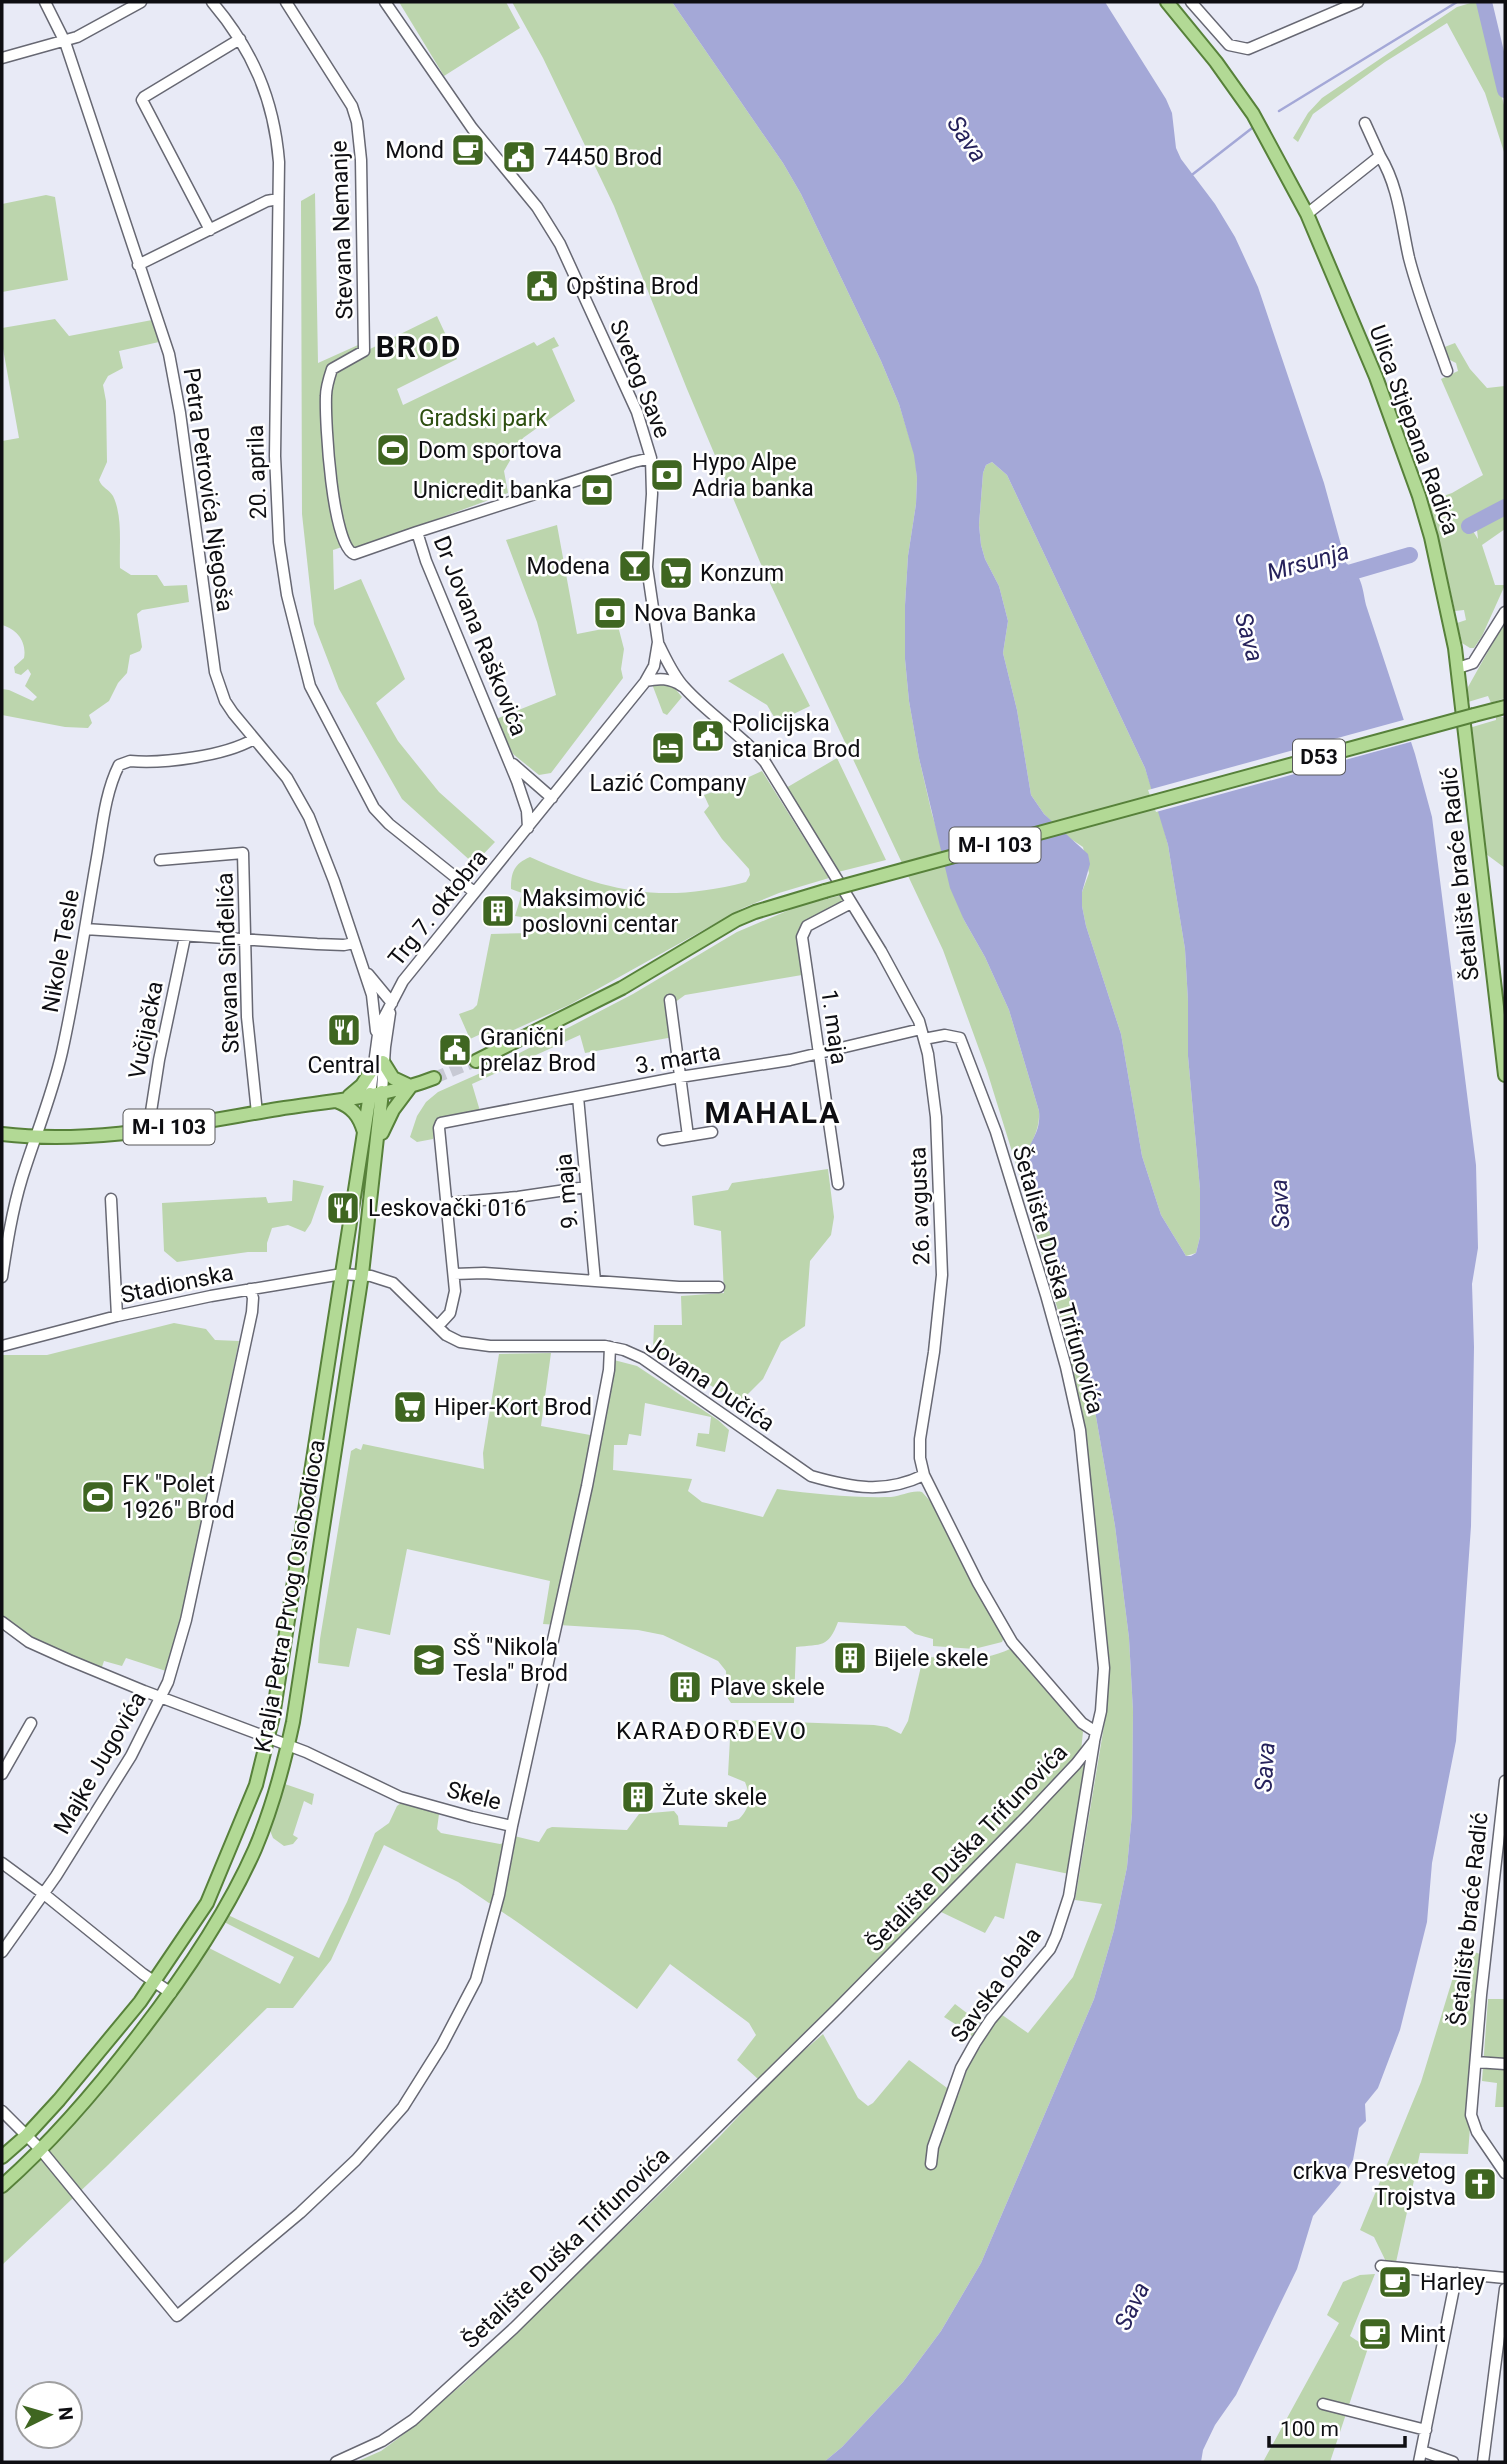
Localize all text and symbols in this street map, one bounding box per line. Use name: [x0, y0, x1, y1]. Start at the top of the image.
water label: Sava: [941, 110, 993, 168]
cafe icon: Mond: [449, 131, 487, 169]
place label: Mond: [385, 137, 444, 164]
public building icon: 74450 Brod: [500, 138, 538, 176]
street label: Stevana Nemanje: [325, 140, 359, 320]
place label: 74450 Brod: [544, 144, 662, 171]
public building icon: Opština Brod: [523, 267, 561, 305]
place label: Opština Brod: [566, 273, 699, 300]
street label: Svetog Save: [604, 316, 676, 442]
street label: Ulica Stjepana Radića: [1363, 321, 1465, 539]
district label: BROD: [376, 329, 462, 364]
street label: Petra Petrovića Njegoša: [178, 366, 238, 614]
park label: Gradski park: [419, 405, 547, 432]
street label: 20. aprila: [242, 424, 272, 520]
sports icon: Dom sportova: [374, 431, 412, 469]
place label: Dom sportova: [418, 437, 562, 464]
place label: Hypo Alpe Adria banka: [692, 449, 814, 502]
bank icon: Hypo Alpe Adria banka: [648, 456, 686, 494]
bank icon: Unicredit banka: [578, 471, 616, 509]
place label: Unicredit banka: [413, 477, 572, 504]
street label: Dr Jovana Raškovića: [428, 532, 532, 740]
water label: Mrsunja: [1264, 537, 1352, 587]
bar icon: Modena: [616, 547, 654, 585]
place label: Modena: [526, 553, 610, 580]
supermarket icon: Konzum: [657, 554, 695, 592]
place label: Konzum: [700, 560, 784, 587]
bank icon: Nova Banka: [591, 594, 629, 632]
place label: Nova Banka: [634, 600, 756, 627]
water label: Sava: [1229, 609, 1269, 665]
place label: Policijska stanica Brod: [732, 710, 860, 763]
public building icon: Policijska stanica Brod: [689, 717, 727, 755]
hotel icon: Lazić Company: [649, 729, 687, 767]
road number: D53: [1293, 740, 1345, 774]
street label: Šetalište braće Radić: [1434, 766, 1485, 982]
place label: Lazić Company: [590, 770, 747, 797]
road number: M-I 103: [950, 828, 1040, 862]
street label: Trg 7. oktobra: [383, 844, 493, 972]
street label: Stevana Sinđelića: [211, 872, 245, 1054]
place label: Maksimović poslovni centar: [522, 885, 679, 938]
street label: Nikole Tesle: [37, 887, 85, 1015]
building icon: Maksimović poslovni centar: [479, 892, 517, 930]
street label: Vučijačka: [123, 979, 169, 1081]
street label: 1. maja: [815, 988, 853, 1066]
restaurant icon: Central: [325, 1011, 363, 1049]
place label: Granični prelaz Brod: [480, 1024, 596, 1077]
public building icon: Granični prelaz Brod: [436, 1031, 474, 1069]
street label: 3. marta: [633, 1038, 723, 1080]
place label: Central: [308, 1052, 380, 1079]
district label: MAHALA: [705, 1095, 841, 1130]
road number: M-I 103: [124, 1110, 214, 1144]
street label: Šetalište Duška Trifunovića: [1007, 1143, 1110, 1417]
street label: 26. avgusta: [904, 1146, 936, 1266]
street label: 9. maja: [550, 1152, 584, 1230]
water label: Sava: [1265, 1178, 1295, 1230]
restaurant icon: Leskovački 016: [324, 1189, 362, 1227]
place label: Leskovački 016: [368, 1195, 526, 1222]
street label: Stadionska: [118, 1259, 236, 1309]
street label: Jovana Dučića: [640, 1331, 780, 1437]
supermarket icon: Hiper-Kort Brod: [391, 1388, 429, 1426]
place label: Hiper-Kort Brod: [434, 1394, 592, 1421]
street label: Kralja Petra Prvog Oslobodioca: [249, 1437, 331, 1755]
place label: FK "Polet 1926" Brod: [122, 1471, 235, 1524]
sports icon: FK "Polet 1926" Brod: [79, 1478, 117, 1516]
place label: SŠ "Nikola Tesla" Brod: [453, 1633, 568, 1687]
building icon: Bijele skele: [831, 1639, 869, 1677]
school or university icon: SŠ "Nikola Tesla" Brod: [410, 1641, 448, 1679]
place label: Bijele skele: [874, 1645, 988, 1672]
building icon: Plave skele: [666, 1668, 704, 1706]
place label: Plave skele: [710, 1674, 825, 1701]
street label: Majke Jugovića: [48, 1687, 152, 1839]
district label: KARAĐORĐEVO: [616, 1717, 808, 1745]
street label: Šetalište Duška Trifunovića: [860, 1738, 1073, 1957]
water label: Sava: [1249, 1741, 1281, 1793]
street label: Skele: [444, 1776, 504, 1816]
building icon: Žute skele: [619, 1778, 657, 1816]
place label: Žute skele: [662, 1783, 767, 1811]
street label: Šetalište braće Radić: [1443, 1811, 1494, 2027]
street label: Savska obala: [945, 1922, 1047, 2048]
street label: Šetalište Duška Trifunovića: [456, 2141, 675, 2354]
place label: crkva Presvetog Trojstva: [1293, 2158, 1456, 2211]
church icon: crkva Presvetog Trojstva: [1461, 2165, 1499, 2203]
cafe icon: Harley: [1376, 2263, 1414, 2301]
place label: Harley: [1420, 2269, 1485, 2296]
water label: Sava: [1108, 2277, 1156, 2335]
cafe icon: Mint: [1356, 2315, 1394, 2353]
place label: Mint: [1400, 2321, 1446, 2348]
north arrow: [14, 2380, 84, 2450]
scale bar: [1269, 2404, 1406, 2448]
text: N: [53, 2406, 77, 2421]
text: 100 m: [1280, 2417, 1339, 2441]

